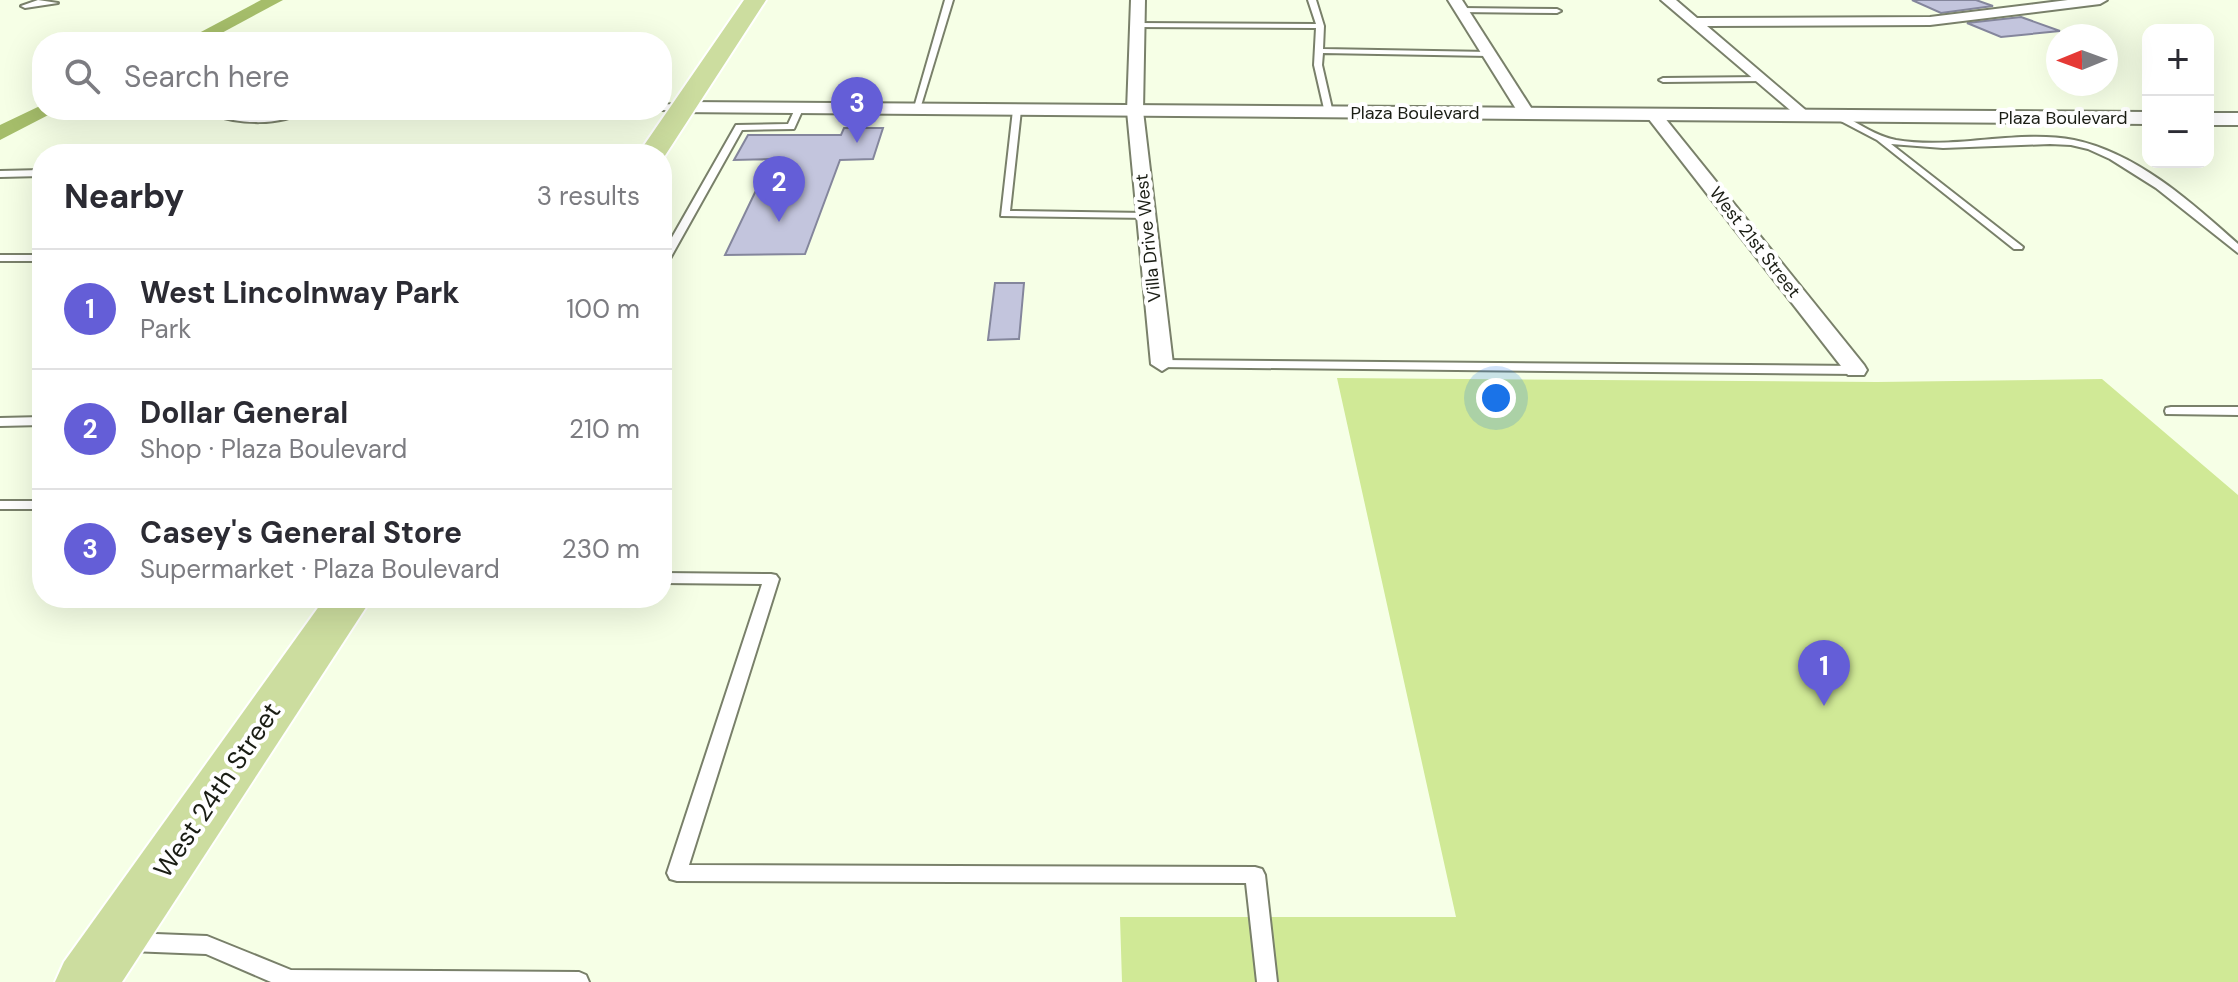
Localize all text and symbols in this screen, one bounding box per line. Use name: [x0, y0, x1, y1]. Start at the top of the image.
north arrow: [2046, 24, 2118, 96]
map controls: [2142, 24, 2214, 168]
button: +: [2142, 24, 2214, 96]
search box: [32, 32, 672, 120]
icon: search: [60, 54, 104, 98]
text: Search here: [124, 57, 290, 96]
pin: 3: [831, 77, 883, 143]
button: −: [2142, 96, 2214, 168]
street label: Plaza Boulevard: [1350, 101, 1480, 125]
street label: Plaza Boulevard: [1998, 106, 2128, 130]
pin: 2: [753, 156, 805, 222]
street label: Villa Drive West: [1129, 173, 1167, 303]
text: Nearby: [64, 174, 184, 219]
text: 3 results: [537, 179, 640, 213]
street label: West 21st Street: [1704, 182, 1806, 302]
text: West Lincolnway Park: [140, 273, 460, 312]
text: 1: [85, 292, 95, 326]
text: 100 m: [566, 292, 640, 326]
text: Park: [140, 312, 191, 346]
your location: [1476, 378, 1516, 418]
text: Dollar General: [140, 393, 348, 432]
text: 2: [82, 412, 98, 446]
text: 210 m: [569, 412, 640, 446]
text: Shop · Plaza Boulevard: [140, 432, 407, 466]
text: Casey's General Store: [140, 513, 462, 552]
text: 3: [82, 532, 98, 566]
text: 230 m: [562, 532, 640, 566]
text: Supermarket · Plaza Boulevard: [140, 552, 500, 586]
pin: 1: [1798, 640, 1850, 706]
street label: West 24th Street: [146, 696, 288, 884]

